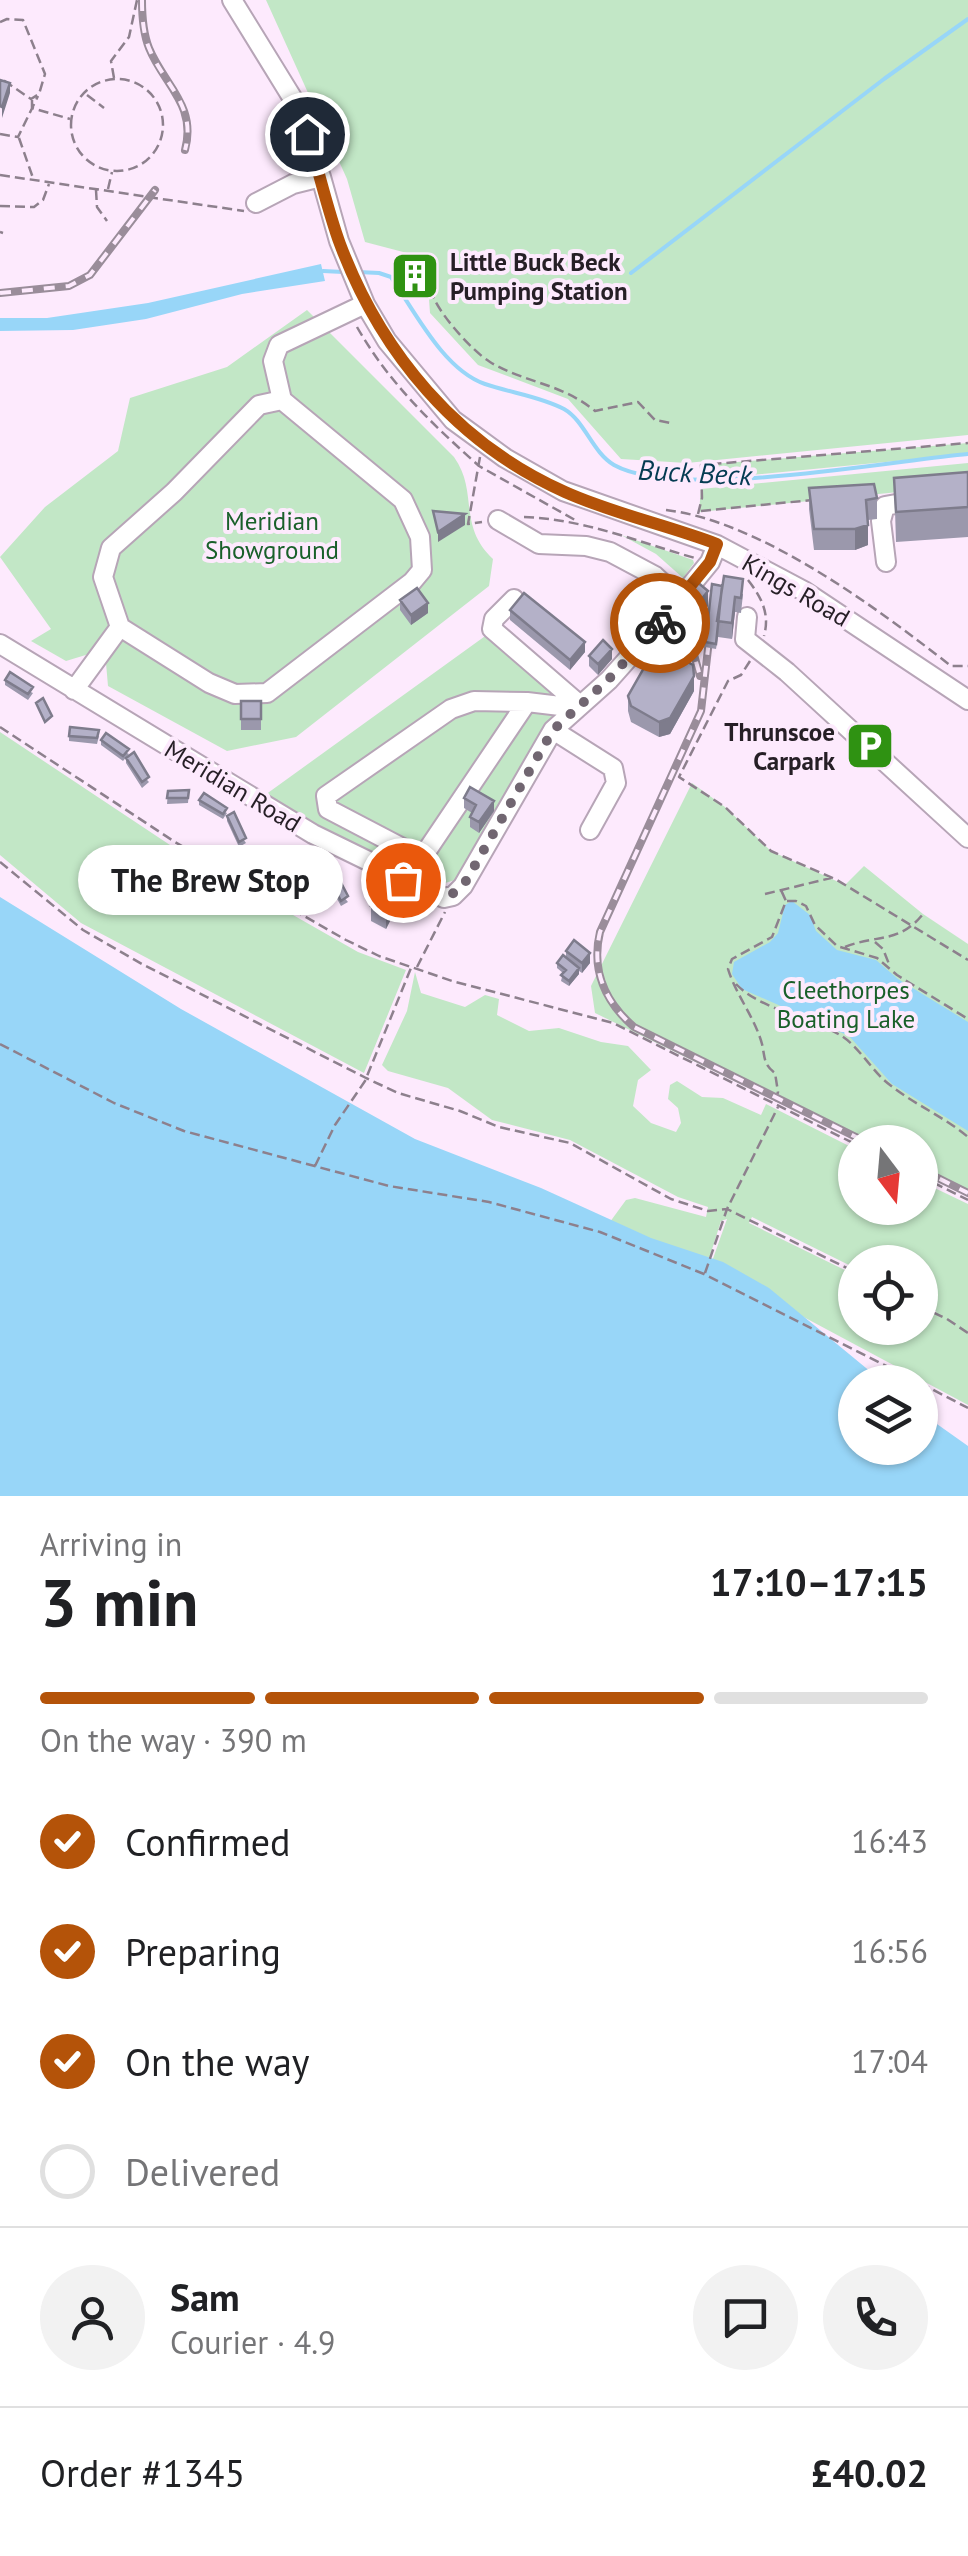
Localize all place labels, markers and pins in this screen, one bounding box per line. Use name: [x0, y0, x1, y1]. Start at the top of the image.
pin: [265, 92, 350, 177]
place label: Little Buck Beck Pumping Station: [450, 246, 628, 307]
building icon: Little Buck Beck Pumping Station: [389, 250, 441, 302]
place label: Thrunscoe Carpark: [724, 716, 836, 777]
parking icon: Thrunscoe Carpark: [844, 720, 896, 772]
pin: [361, 838, 446, 923]
callout: The Brew Stop: [78, 845, 343, 915]

